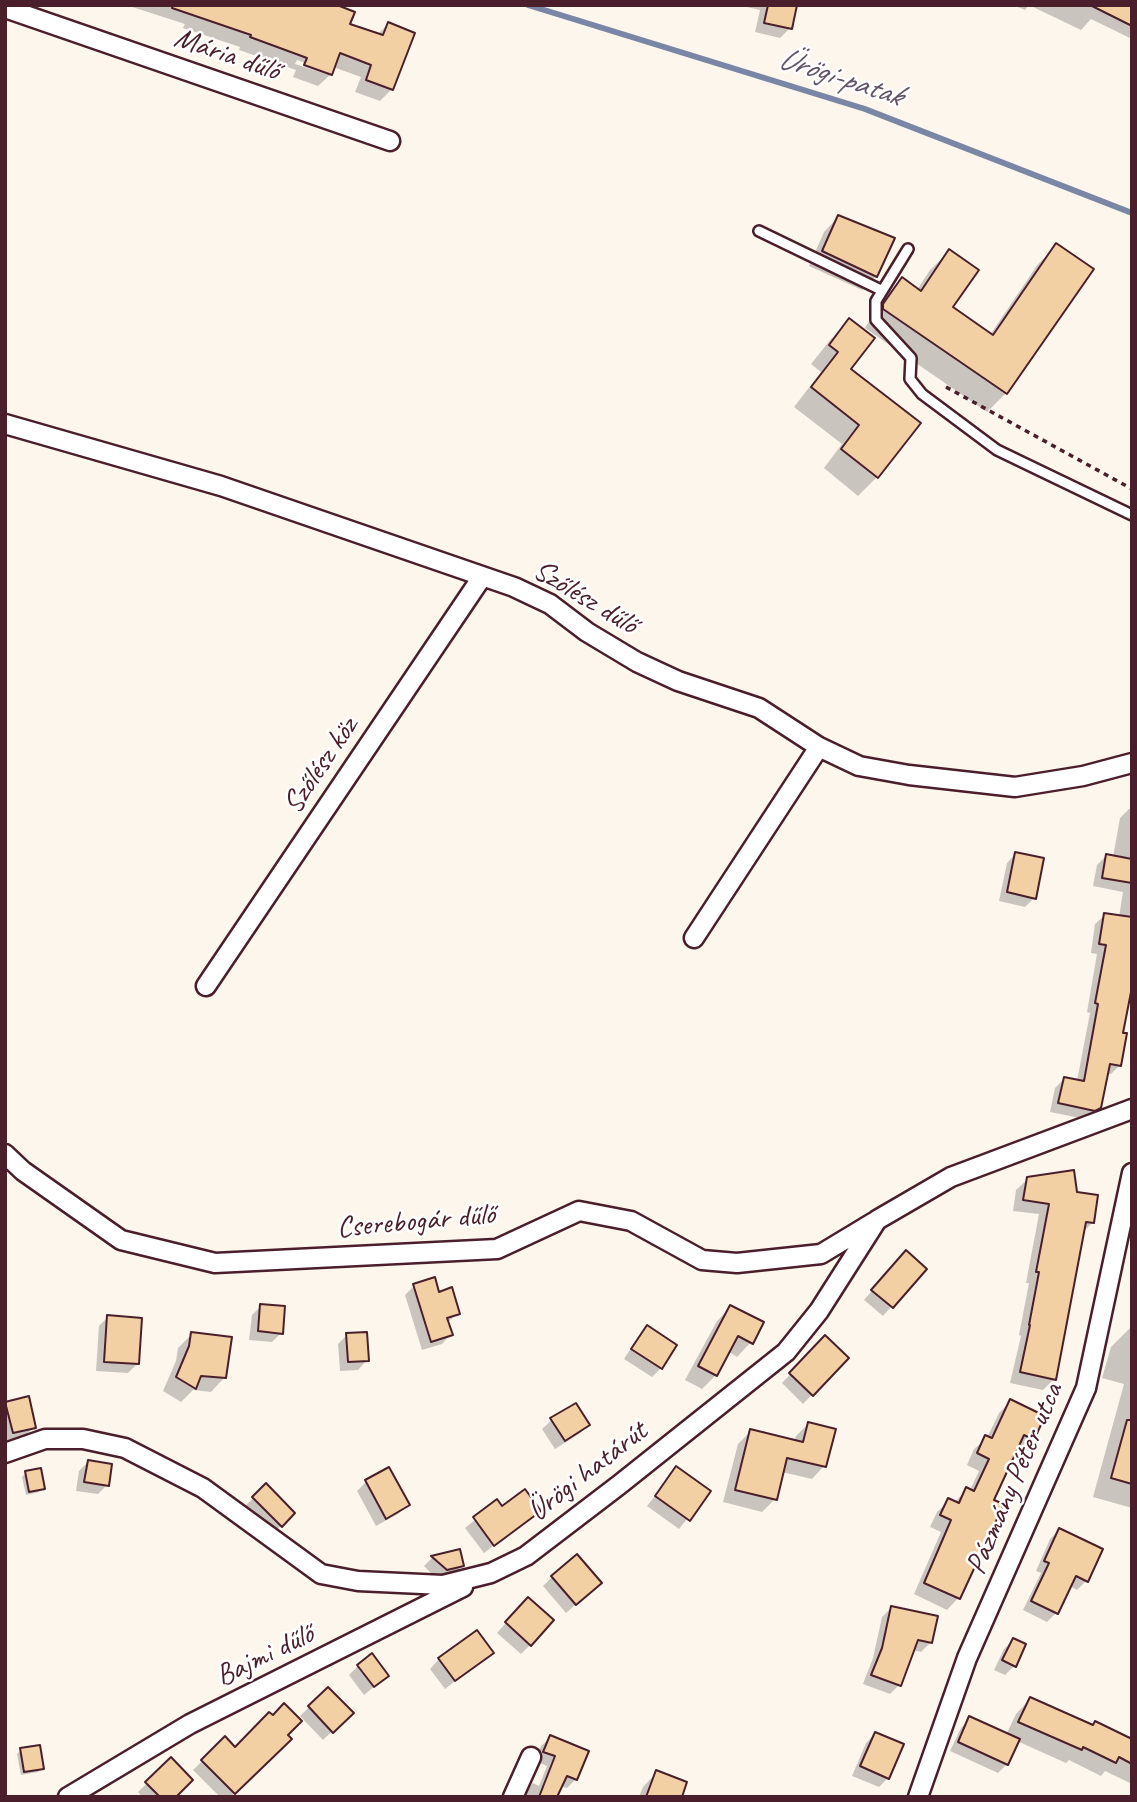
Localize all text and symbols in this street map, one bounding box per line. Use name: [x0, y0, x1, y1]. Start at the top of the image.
street label: Mária dűlő: [170, 20, 284, 90]
water label: Ürögi-patak: [773, 40, 907, 116]
street label: Szőlész dűlő: [526, 553, 644, 643]
street label: Szőlész köz: [276, 711, 366, 821]
street label: Cserebogár dűlő: [336, 1197, 496, 1247]
street label: Pázmány Péter utca: [959, 1378, 1071, 1580]
street label: Ürögi határút: [521, 1414, 655, 1530]
street label: Bajmi dűlő: [210, 1617, 320, 1695]

